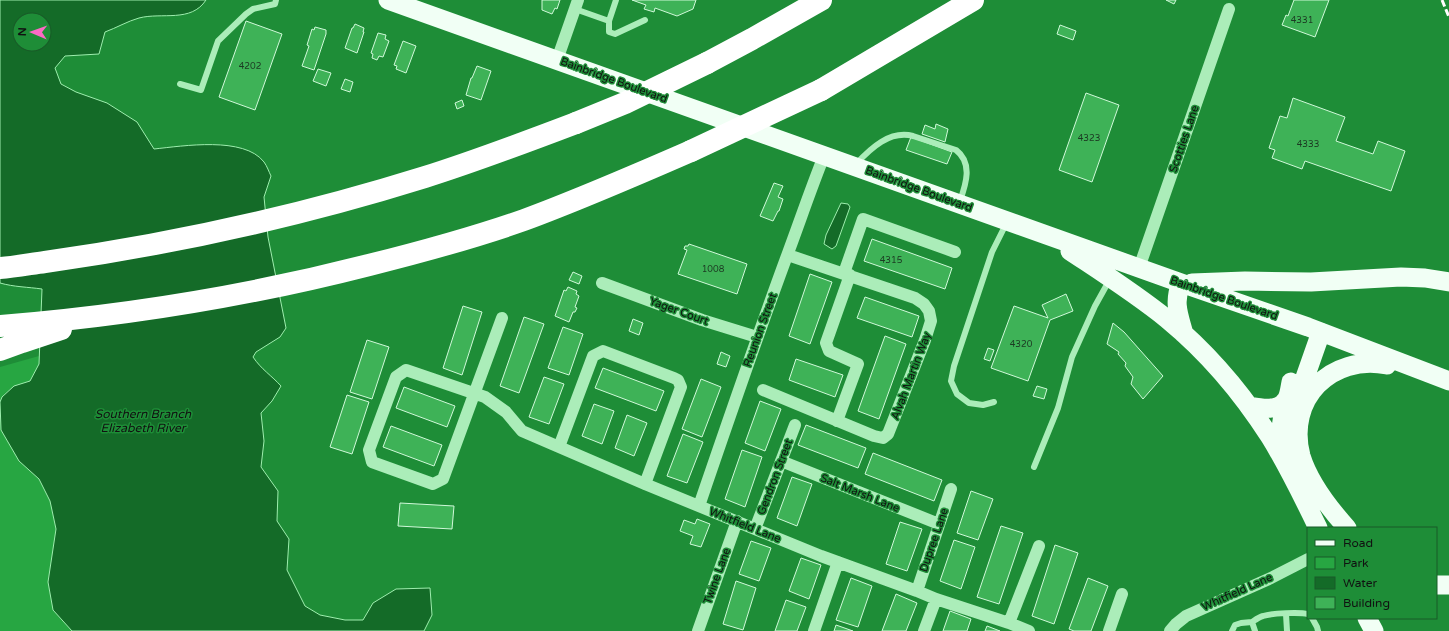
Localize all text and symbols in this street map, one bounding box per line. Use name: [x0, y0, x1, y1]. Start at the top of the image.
north arrow: [12, 12, 52, 52]
house number: 4331: [1291, 15, 1313, 26]
text: N: [16, 27, 29, 36]
street label: Bainbridge Boulevard: [559, 55, 669, 105]
house number: 4202: [239, 61, 261, 72]
street label: Scotties Lane: [1166, 104, 1202, 174]
house number: 4323: [1078, 133, 1100, 144]
house number: 4333: [1297, 139, 1319, 150]
street label: Bainbridge Boulevard: [864, 164, 974, 214]
house number: 4315: [880, 255, 903, 266]
house number: 1008: [702, 264, 725, 275]
street label: Bainbridge Boulevard: [1169, 273, 1280, 323]
street label: Reunion Street: [741, 291, 779, 369]
street label: Yager Court: [648, 294, 710, 328]
street label: Alvah Martin Way: [888, 330, 934, 422]
house number: 4320: [1010, 339, 1033, 350]
water label: Southern Branch Elizabeth River: [95, 407, 192, 435]
street label: Gendron Street: [755, 437, 795, 517]
street label: Salt Marsh Lane: [819, 471, 901, 515]
street label: Whitfield Lane: [707, 505, 783, 545]
street label: Dupree Lane: [917, 506, 951, 574]
legend: [1307, 527, 1437, 619]
text: Road: [1343, 536, 1373, 550]
street label: Twine Lane: [701, 546, 733, 606]
text: Park: [1343, 556, 1369, 570]
street label: Whitfield Lane: [1200, 571, 1274, 613]
text: Water: [1343, 576, 1378, 590]
text: Building: [1343, 596, 1390, 610]

